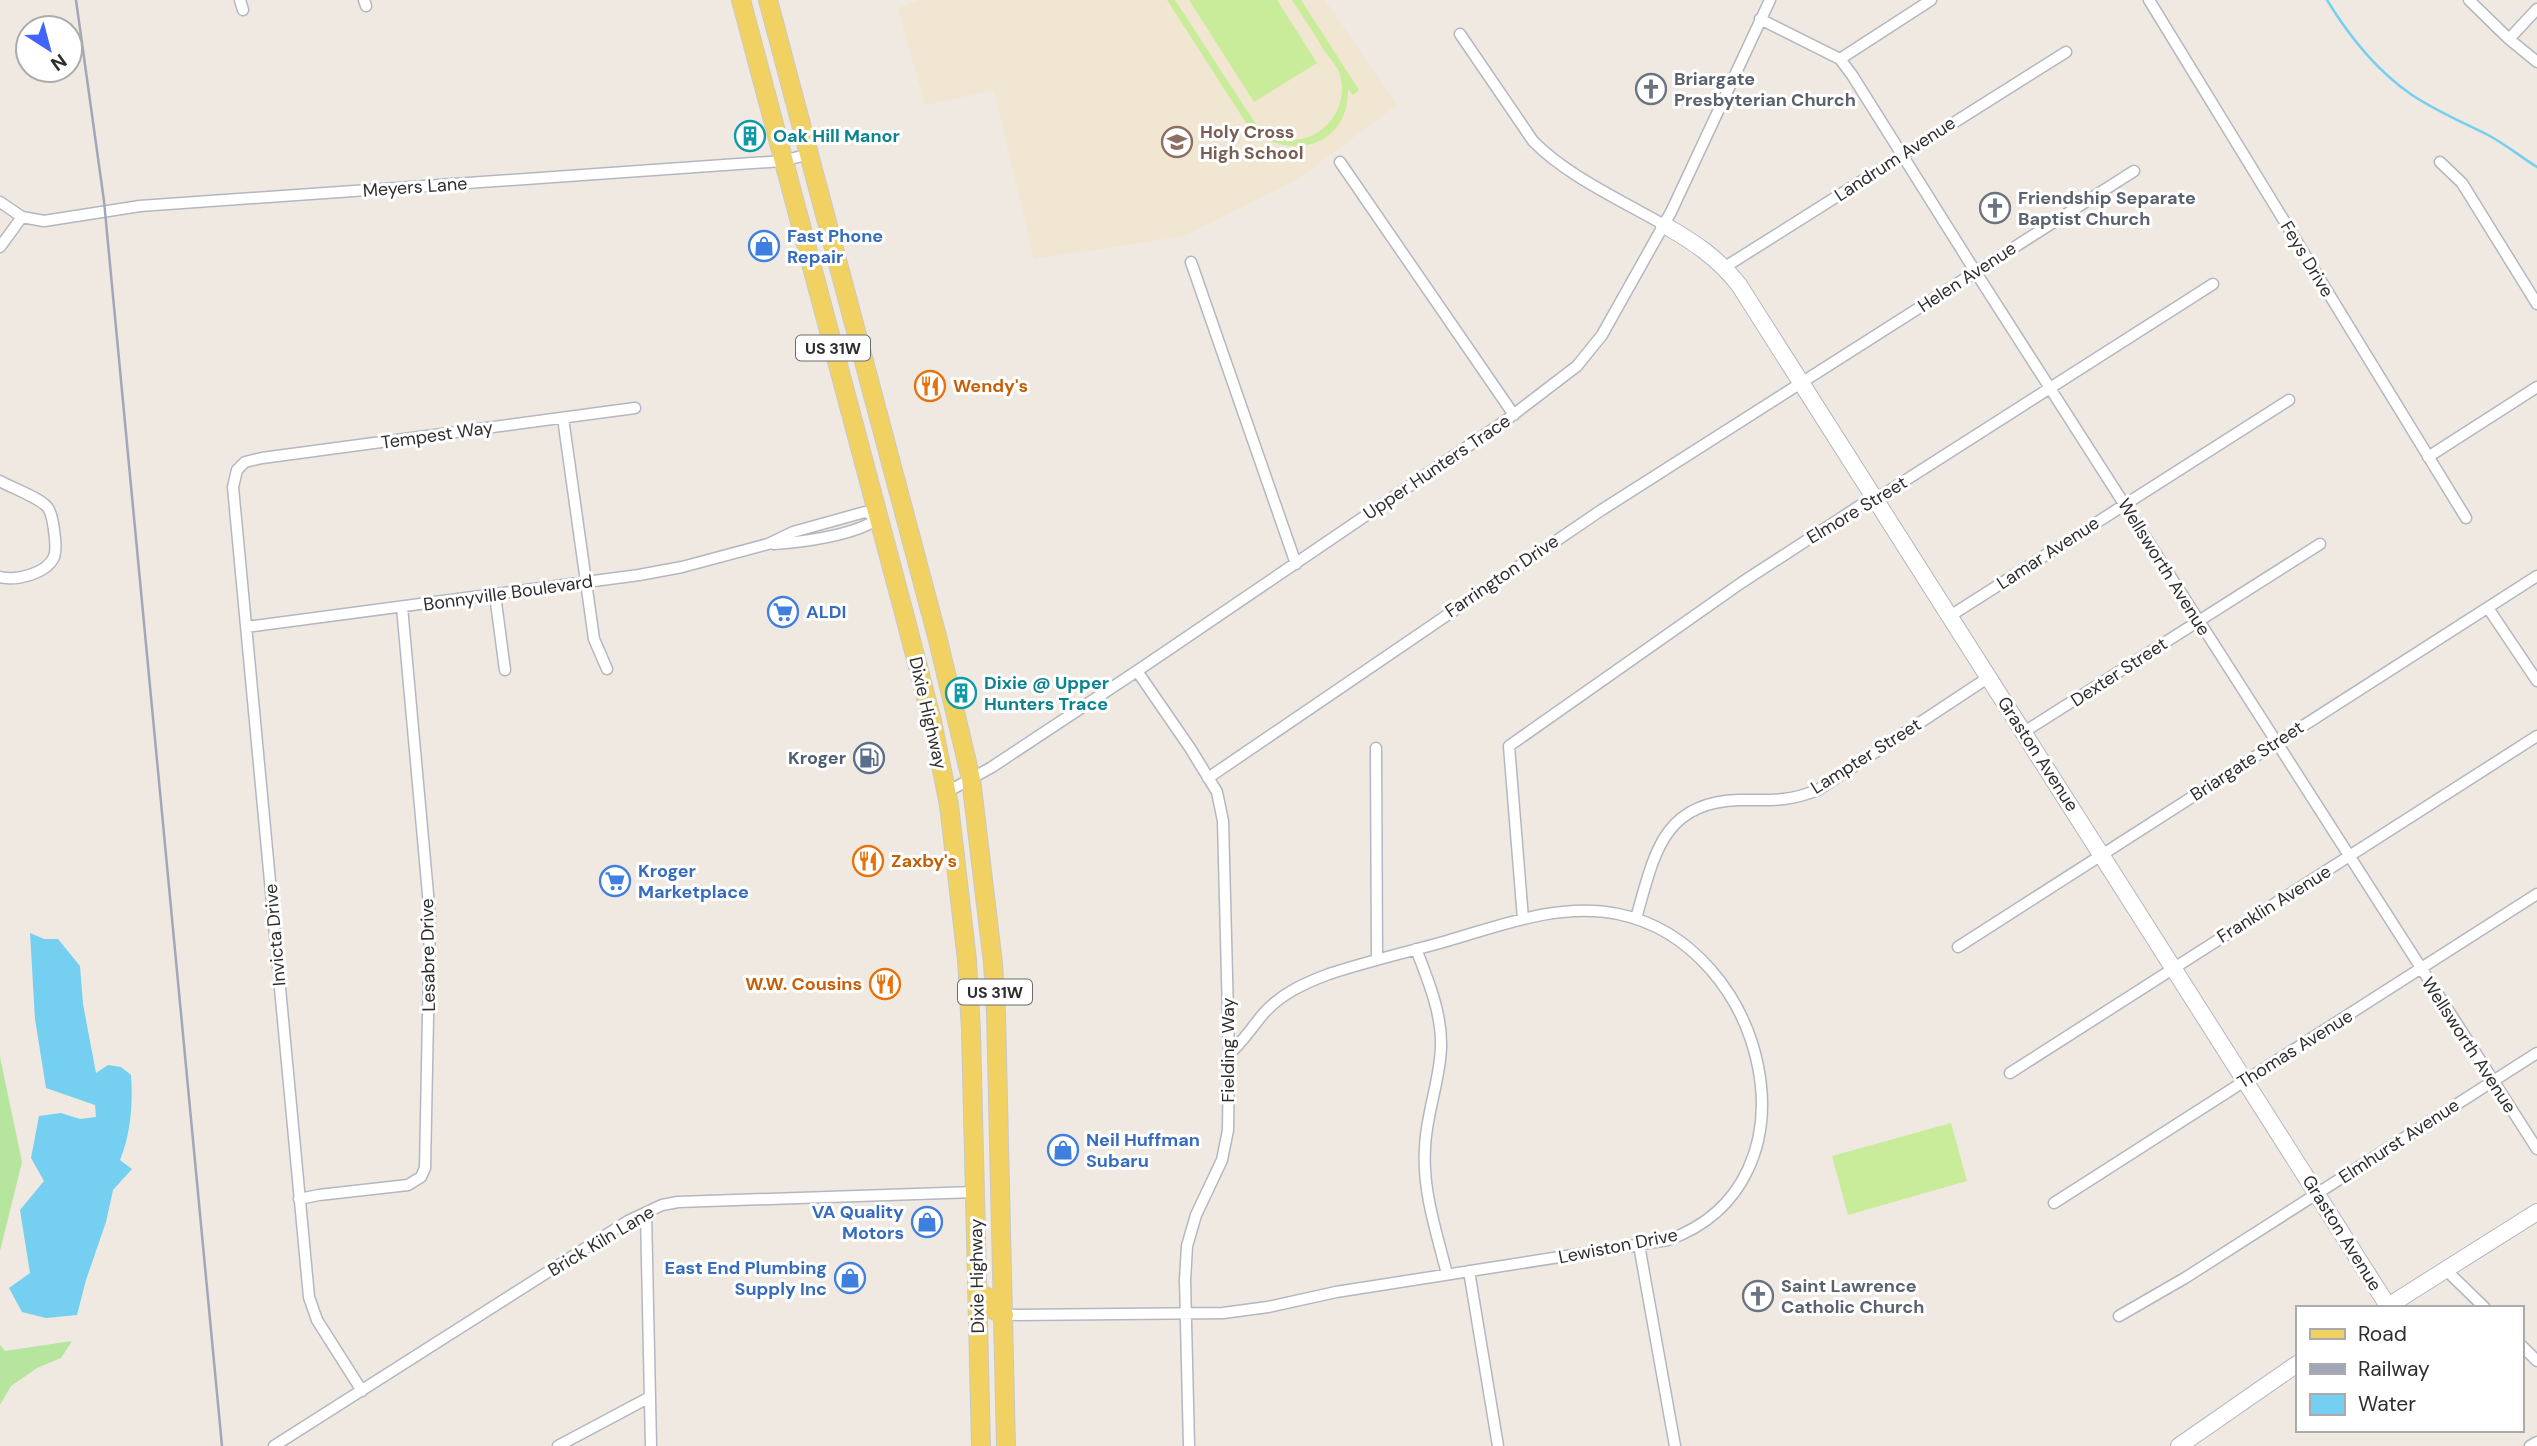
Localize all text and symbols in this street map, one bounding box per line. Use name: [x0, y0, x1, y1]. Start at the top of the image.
north arrow: [14, 14, 84, 84]
text: N: [46, 48, 72, 77]
place label: Briargate Presbyterian Church: [1674, 67, 1856, 112]
church icon: Briargate Presbyterian Church: [1634, 72, 1668, 106]
street label: Landrum Avenue: [1830, 111, 1960, 207]
building icon: Oak Hill Manor: [733, 119, 767, 153]
place label: Holy Cross High School: [1200, 120, 1304, 165]
place label: Oak Hill Manor: [773, 124, 900, 148]
school or university icon: Holy Cross High School: [1160, 125, 1194, 159]
street label: Meyers Lane: [362, 171, 468, 203]
place label: Friendship Separate Baptist Church: [2018, 186, 2196, 231]
church icon: Friendship Separate Baptist Church: [1978, 191, 2012, 225]
street label: Feys Drive: [2275, 216, 2339, 302]
place label: Fast Phone Repair: [787, 224, 883, 269]
shop icon: Fast Phone Repair: [747, 229, 781, 263]
street label: Helen Avenue: [1913, 236, 2021, 318]
road number: US 31W: [796, 336, 870, 360]
restaurant icon: Wendy's: [913, 369, 947, 403]
place label: Wendy's: [953, 374, 1028, 398]
street label: Upper Hunters Trace: [1359, 409, 1515, 525]
street label: Tempest Way: [379, 415, 495, 455]
street label: Elmore Street: [1802, 471, 1912, 549]
street label: Wellsworth Avenue: [2112, 494, 2216, 640]
street label: Lamar Avenue: [1992, 511, 2104, 595]
street label: Farrington Drive: [1441, 529, 1563, 623]
street label: Bonnyville Boulevard: [422, 569, 594, 617]
supermarket icon: ALDI: [766, 595, 800, 629]
place label: ALDI: [806, 600, 846, 624]
street label: Dexter Street: [2066, 632, 2172, 712]
street label: Dixie Highway: [903, 654, 953, 772]
place label: Dixie @ Upper Hunters Trace: [984, 671, 1109, 716]
building icon: Dixie @ Upper Hunters Trace: [944, 676, 978, 710]
street label: Graston Avenue: [1992, 692, 2084, 816]
street label: Lampter Street: [1806, 713, 1926, 799]
street label: Briargate Street: [2186, 715, 2308, 807]
fuel station icon: Kroger: [852, 741, 886, 775]
place label: Kroger: [788, 746, 846, 770]
restaurant icon: Zaxby's: [851, 844, 885, 878]
place label: Zaxby's: [891, 849, 957, 873]
place label: Kroger Marketplace: [638, 859, 749, 904]
street label: Franklin Avenue: [2212, 859, 2336, 949]
supermarket icon: Kroger Marketplace: [598, 864, 632, 898]
street label: Invicta Drive: [259, 883, 291, 987]
street label: Lesabre Drive: [415, 898, 441, 1012]
restaurant icon: W.W. Cousins: [868, 967, 902, 1001]
place label: W.W. Cousins: [745, 972, 862, 996]
street label: Wellsworth Avenue: [2416, 972, 2522, 1118]
road number: US 31W: [958, 980, 1032, 1004]
street label: Fielding Way: [1216, 997, 1240, 1103]
street label: Thomas Avenue: [2233, 1004, 2357, 1094]
street label: Elmhurst Avenue: [2334, 1093, 2464, 1189]
place label: Neil Huffman Subaru: [1086, 1128, 1200, 1173]
shop icon: Neil Huffman Subaru: [1046, 1133, 1080, 1167]
street label: Graston Avenue: [2297, 1170, 2387, 1296]
street label: Brick Kiln Lane: [543, 1200, 659, 1282]
place label: VA Quality Motors: [812, 1200, 904, 1245]
shop icon: VA Quality Motors: [910, 1205, 944, 1239]
street label: Dixie Highway: [964, 1218, 990, 1334]
street label: Lewiston Drive: [1556, 1223, 1680, 1269]
place label: East End Plumbing Supply Inc: [665, 1256, 827, 1301]
shop icon: East End Plumbing Supply Inc: [833, 1261, 867, 1295]
place label: Saint Lawrence Catholic Church: [1781, 1274, 1924, 1319]
church icon: Saint Lawrence Catholic Church: [1741, 1279, 1775, 1313]
legend: [2296, 1306, 2523, 1432]
text: Road: [2358, 1320, 2407, 1348]
text: Railway: [2358, 1355, 2430, 1383]
text: Water: [2358, 1390, 2416, 1418]

